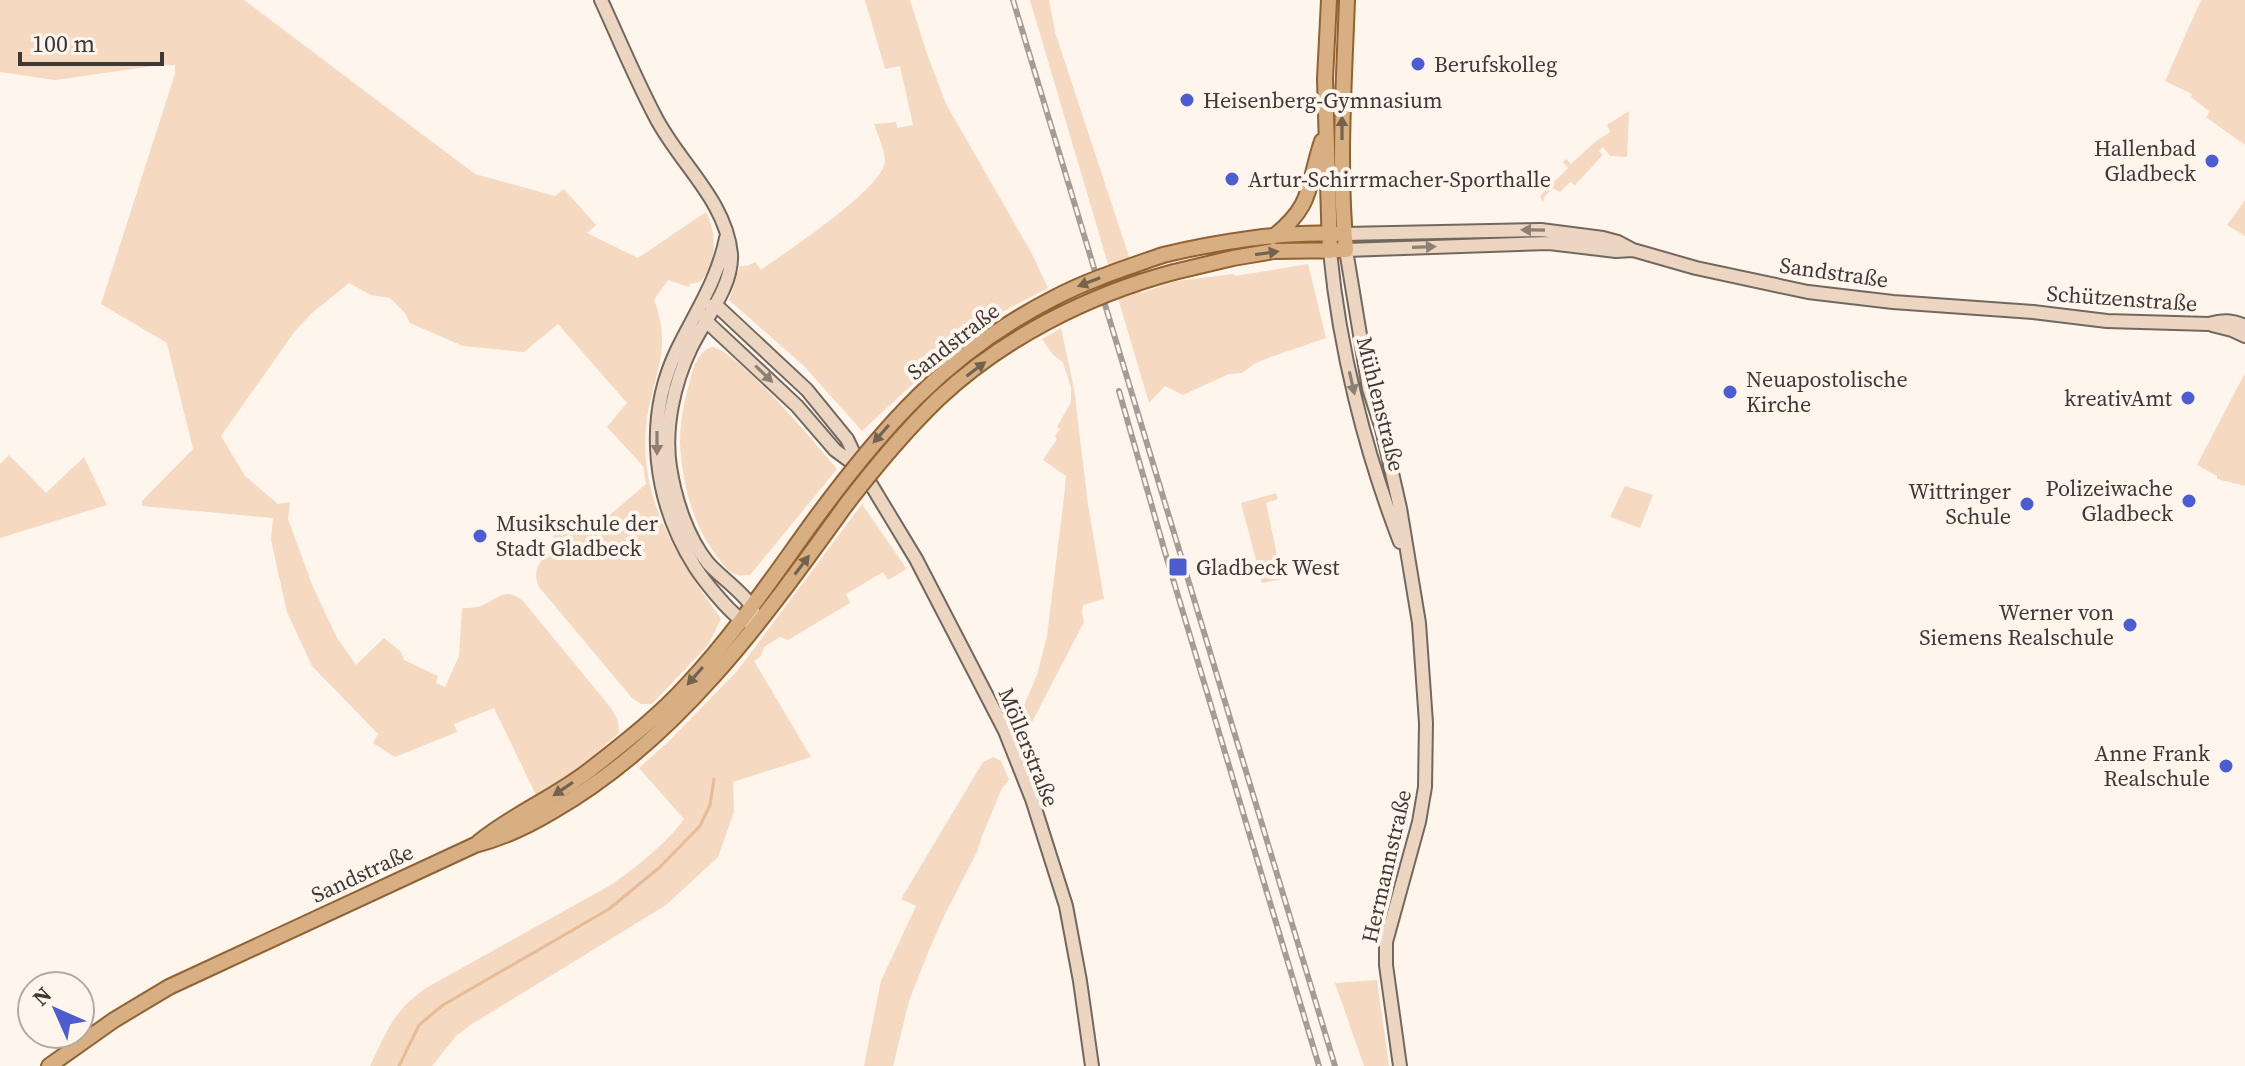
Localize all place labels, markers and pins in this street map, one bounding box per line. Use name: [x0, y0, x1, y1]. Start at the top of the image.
place label: Berufskolleg: [1434, 49, 1558, 79]
marker: Berufskolleg: [1409, 55, 1427, 73]
place label: Heisenberg-Gymnasium: [1203, 85, 1443, 115]
marker: Heisenberg-Gymnasium: [1178, 91, 1196, 109]
place label: Hallenbad Gladbeck: [2094, 133, 2197, 188]
marker: Hallenbad Gladbeck: [2203, 152, 2221, 170]
place label: Artur-Schirrmacher-Sporthalle: [1248, 164, 1551, 194]
marker: Artur-Schirrmacher-Sporthalle: [1223, 170, 1241, 188]
place label: Neuapostolische Kirche: [1746, 364, 1908, 419]
marker: Neuapostolische Kirche: [1721, 383, 1739, 401]
place label: kreativAmt: [2064, 383, 2173, 413]
marker: kreativAmt: [2179, 389, 2197, 407]
place label: Polizeiwache Gladbeck: [2045, 473, 2174, 528]
place label: Wittringer Schule: [1908, 476, 2012, 531]
marker: Polizeiwache Gladbeck: [2180, 492, 2198, 510]
marker: Wittringer Schule: [2018, 495, 2036, 513]
place label: Musikschule der Stadt Gladbeck: [496, 508, 659, 563]
marker: Musikschule der Stadt Gladbeck: [471, 527, 489, 545]
place label: Gladbeck West: [1196, 552, 1340, 582]
marker: Gladbeck West: [1167, 556, 1189, 578]
place label: Werner von Siemens Realschule: [1919, 597, 2114, 652]
marker: Werner von Siemens Realschule: [2121, 616, 2139, 634]
place label: Anne Frank Realschule: [2095, 738, 2211, 793]
marker: Anne Frank Realschule: [2217, 757, 2235, 775]

